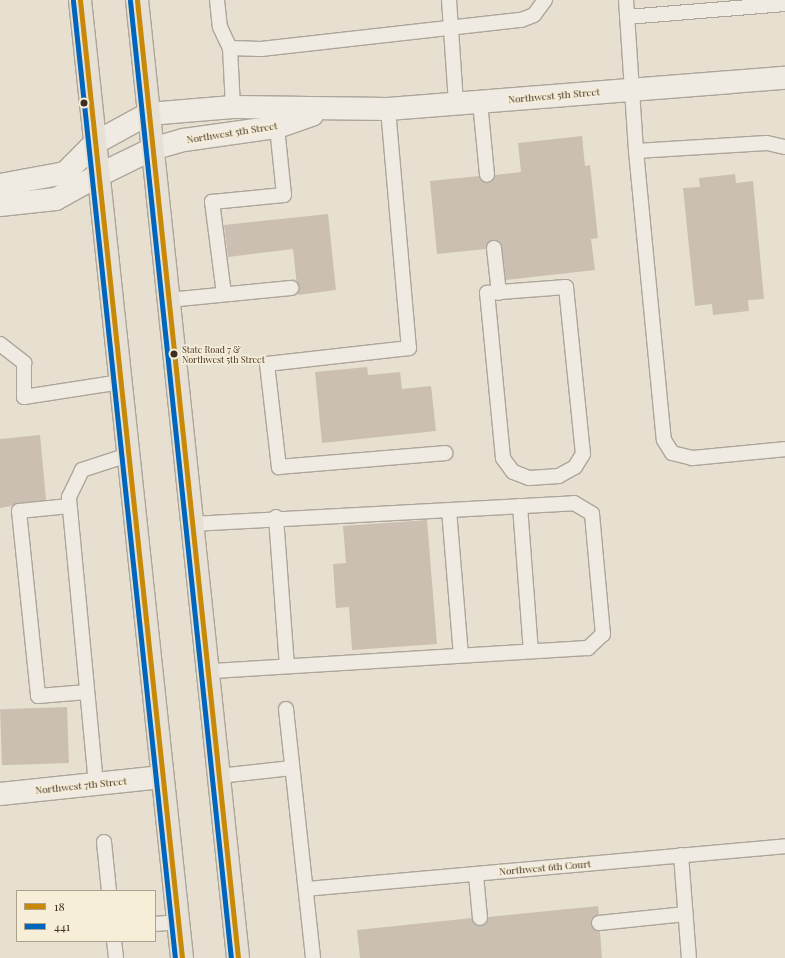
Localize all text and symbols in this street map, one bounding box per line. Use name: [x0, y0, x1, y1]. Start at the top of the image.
street label: Northwest 5th Street: [508, 86, 600, 106]
unlabelled marker: [79, 98, 89, 108]
street label: Northwest 5th Street: [186, 120, 278, 146]
place label: State Road 7 & Northwest 5th Street: [182, 344, 265, 365]
marker: State Road 7 & Northwest 5th Street: [169, 349, 179, 359]
street label: Northwest 7th Street: [35, 775, 127, 797]
street label: Northwest 6th Court: [498, 858, 592, 878]
legend: [16, 890, 156, 942]
text: 18: [54, 898, 65, 914]
text: 441: [54, 918, 70, 934]

